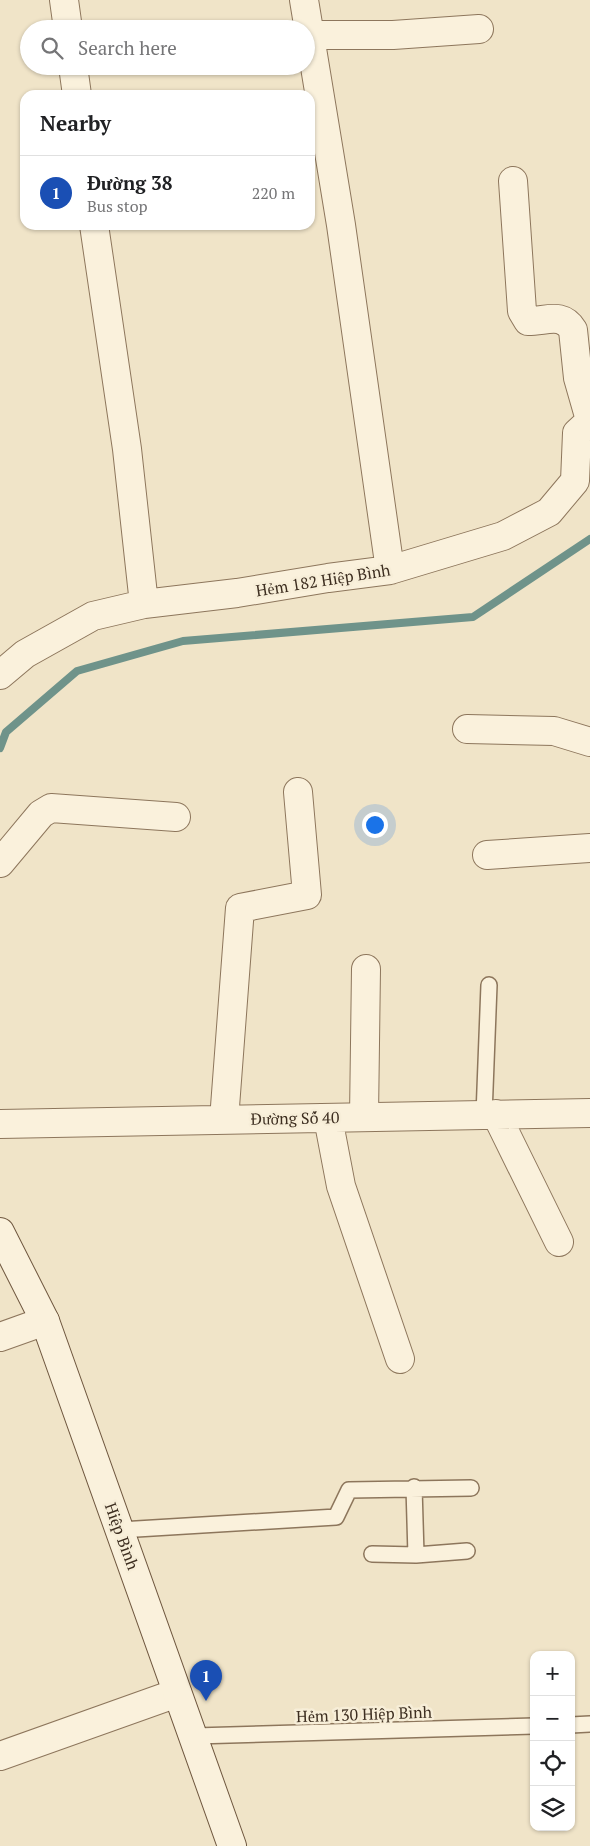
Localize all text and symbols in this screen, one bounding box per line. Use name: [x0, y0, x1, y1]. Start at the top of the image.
search box: [20, 20, 315, 75]
icon: search: [38, 34, 66, 62]
text: Search here: [78, 35, 177, 60]
text: Nearby: [40, 109, 111, 137]
text: Đường 38: [87, 170, 173, 195]
text: 1: [51, 182, 61, 204]
text: 220 m: [252, 182, 295, 204]
text: Bus stop: [87, 195, 148, 217]
street label: Hẻm 182 Hiệp Bình: [254, 558, 392, 602]
your location: [362, 812, 388, 838]
street label: Đường Số 40: [250, 1106, 340, 1130]
street label: Hiệp Bình: [100, 1499, 145, 1573]
map controls: [530, 1651, 575, 1831]
button: +: [530, 1651, 575, 1696]
pin: 1: [190, 1660, 222, 1701]
button: −: [530, 1696, 575, 1741]
street label: Hẻm 130 Hiệp Bình: [296, 1701, 433, 1727]
button: locate: [530, 1741, 575, 1786]
button: layers: [530, 1786, 575, 1831]

